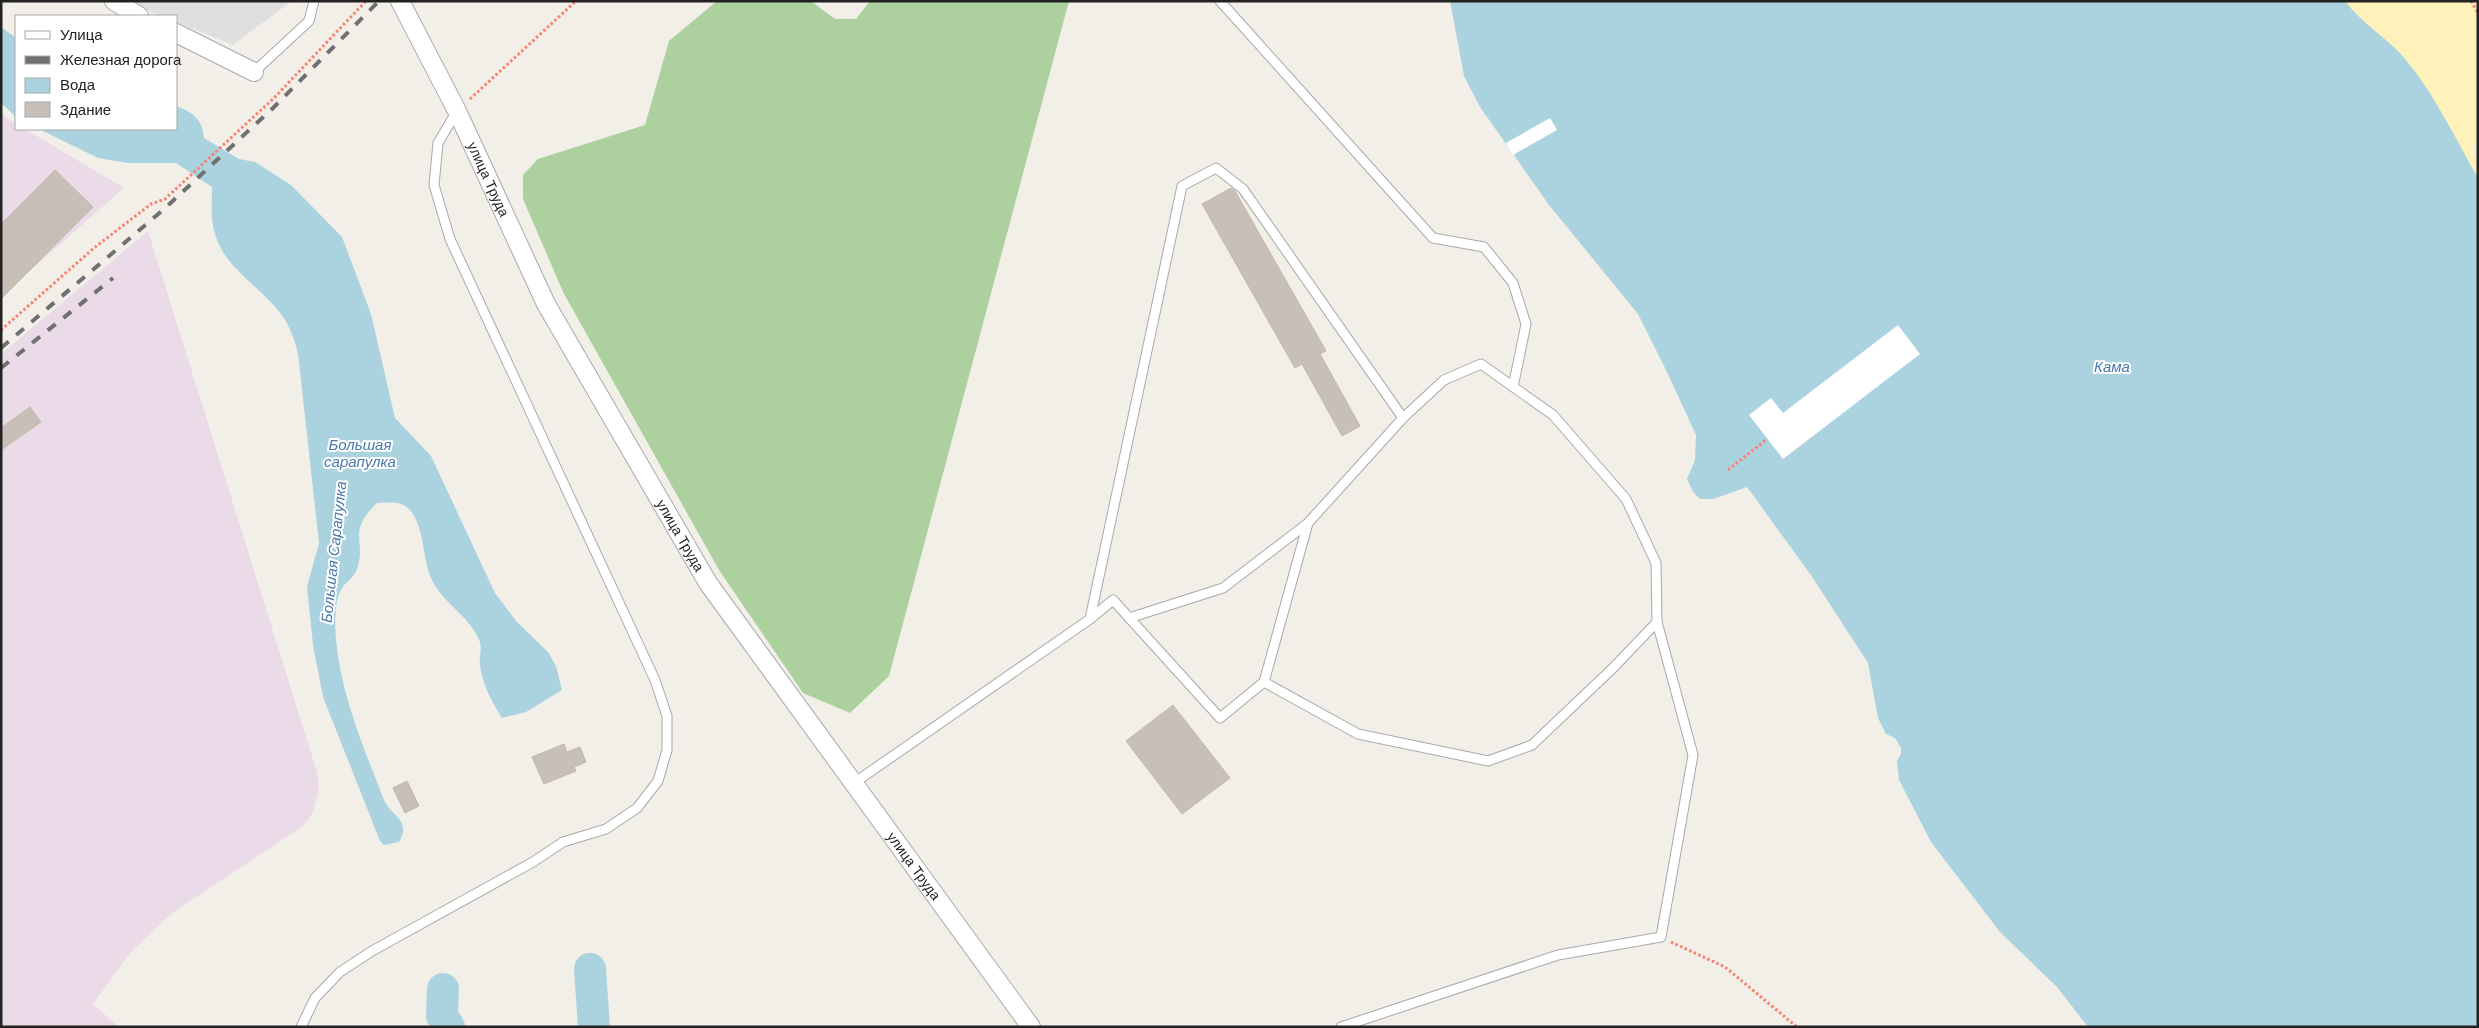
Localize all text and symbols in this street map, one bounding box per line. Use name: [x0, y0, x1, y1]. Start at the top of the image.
legend: [15, 15, 178, 130]
text: Улица: [60, 26, 103, 43]
text: Железная дорога: [60, 51, 182, 68]
text: Вода: [60, 76, 96, 93]
text: Здание: [60, 101, 111, 118]
street label: улица Труда: [464, 139, 513, 219]
water label: Кама: [2094, 358, 2130, 375]
water label: Большая сарапулка: [324, 436, 396, 470]
water label: Большая Сарапулка: [318, 480, 349, 624]
street label: улица Труда: [653, 497, 708, 574]
street label: улица Труда: [884, 829, 944, 903]

